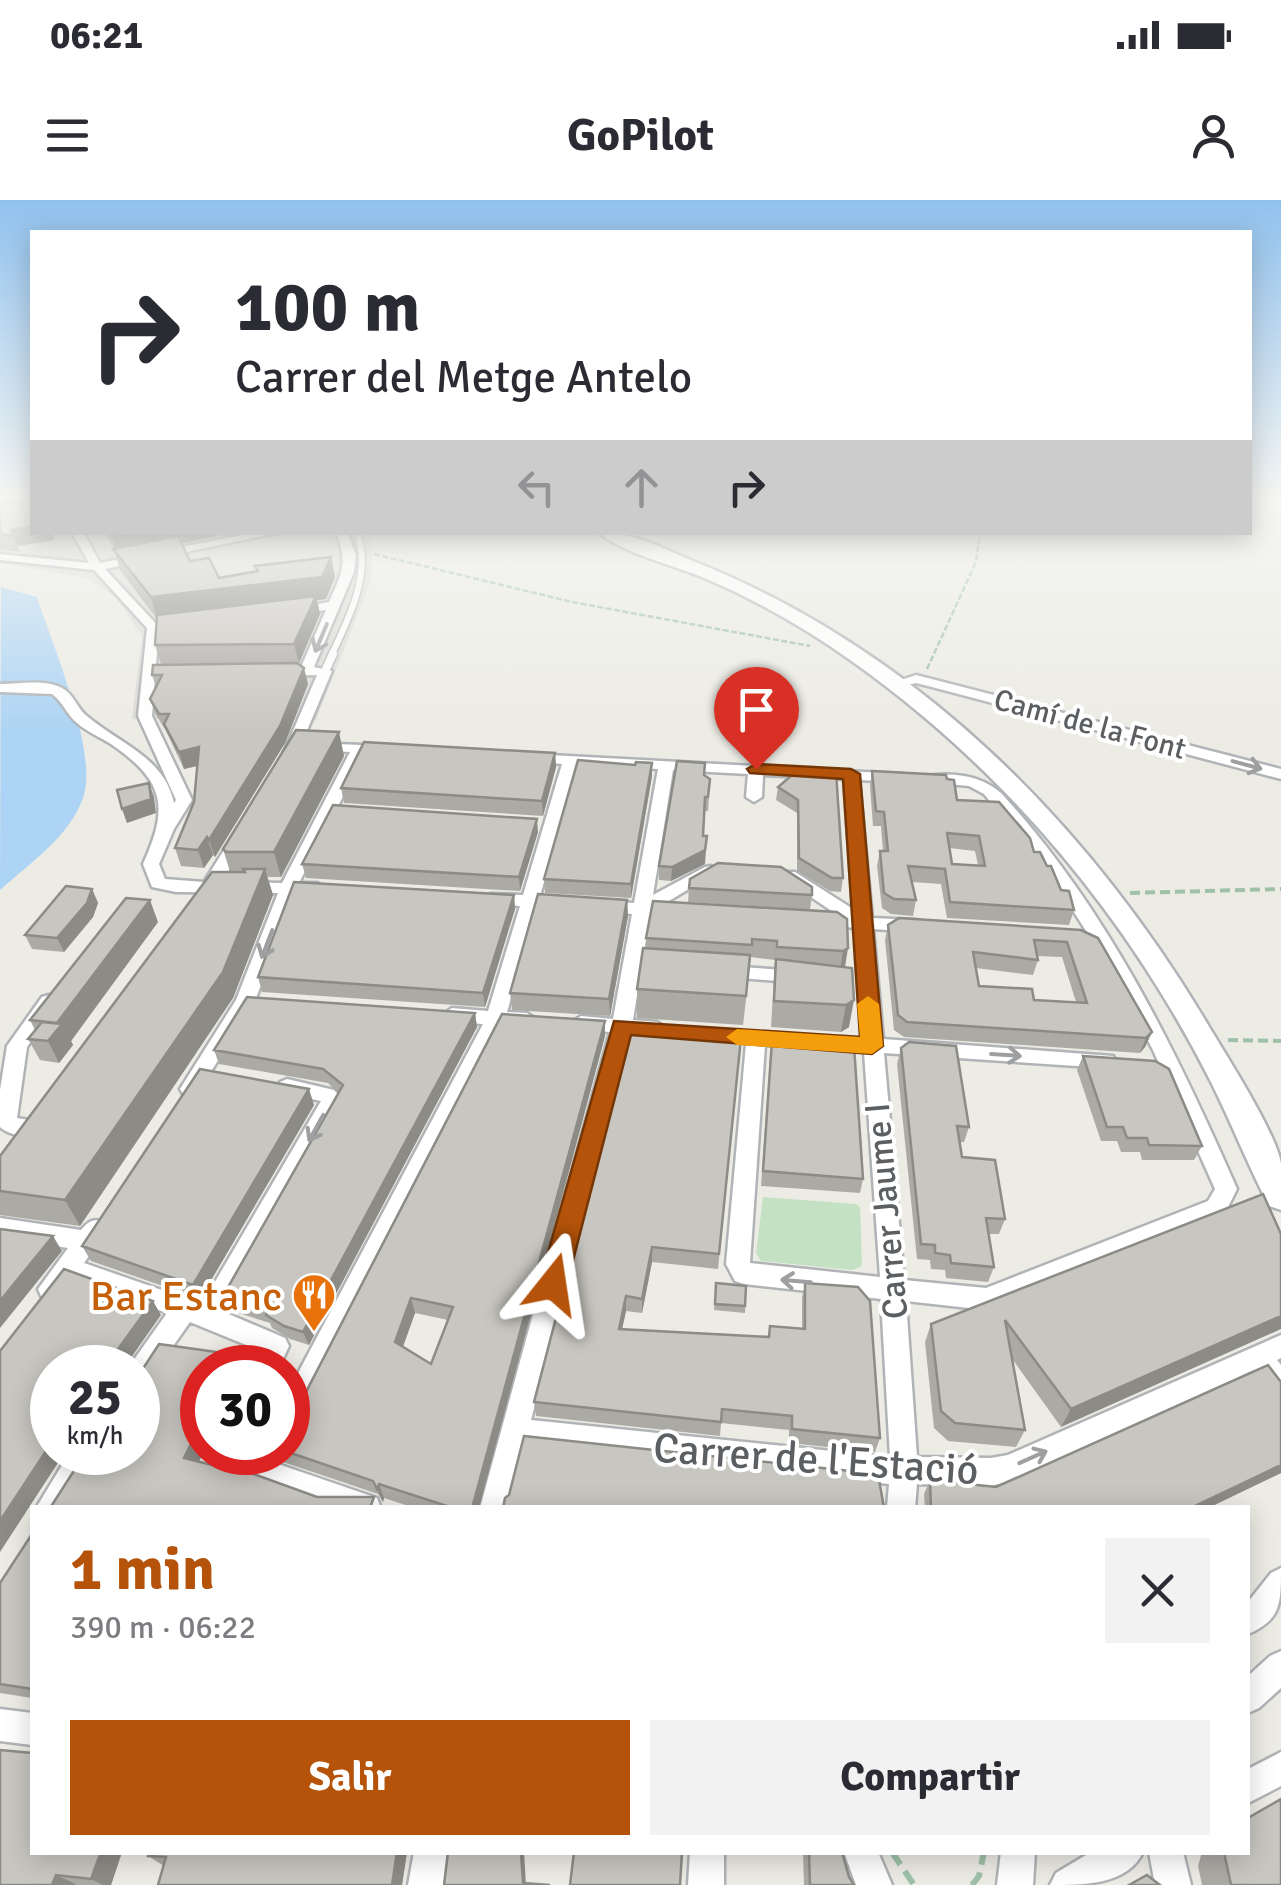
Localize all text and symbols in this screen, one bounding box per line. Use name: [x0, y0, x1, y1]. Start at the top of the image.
text: 06:21: [50, 12, 143, 59]
icon: menu: [40, 108, 95, 163]
text: GoPilot: [567, 108, 714, 163]
icon: person: [1186, 108, 1241, 163]
text: 100 m: [235, 264, 420, 350]
icon: right: [70, 270, 200, 400]
text: Carrer del Metge Antelo: [235, 350, 692, 405]
icon: left: [509, 460, 564, 515]
icon: ahead: [614, 460, 669, 515]
icon: right: [719, 460, 774, 515]
one-way arrow: [311, 622, 329, 653]
pin: [714, 667, 799, 770]
street label: Camí de la Font: [990, 681, 1190, 768]
icon: arrive: [729, 682, 784, 737]
one-way arrow: [1231, 757, 1262, 776]
one-way arrow: [257, 927, 275, 958]
one-way arrow: [989, 1045, 1021, 1064]
street label: Carrer Jaume I: [856, 1101, 917, 1321]
one-way arrow: [305, 1113, 325, 1142]
position arrow: [501, 1232, 605, 1336]
place label: Bar Estanc: [90, 1271, 282, 1322]
one-way arrow: [781, 1271, 813, 1290]
restaurant icon: Bar Estanc: [291, 1272, 337, 1333]
speed limit sign: 30: [180, 1345, 310, 1475]
text: 25: [68, 1367, 122, 1429]
text: km/h: [67, 1420, 123, 1451]
street label: Carrer de l'Estació: [652, 1423, 980, 1496]
one-way arrow: [1017, 1447, 1048, 1465]
text: 1 min: [70, 1533, 215, 1607]
button: close: [1105, 1538, 1210, 1643]
text: 390 m · 06:22: [70, 1608, 256, 1647]
button: Salir: [70, 1720, 630, 1835]
button: Compartir: [650, 1720, 1210, 1835]

